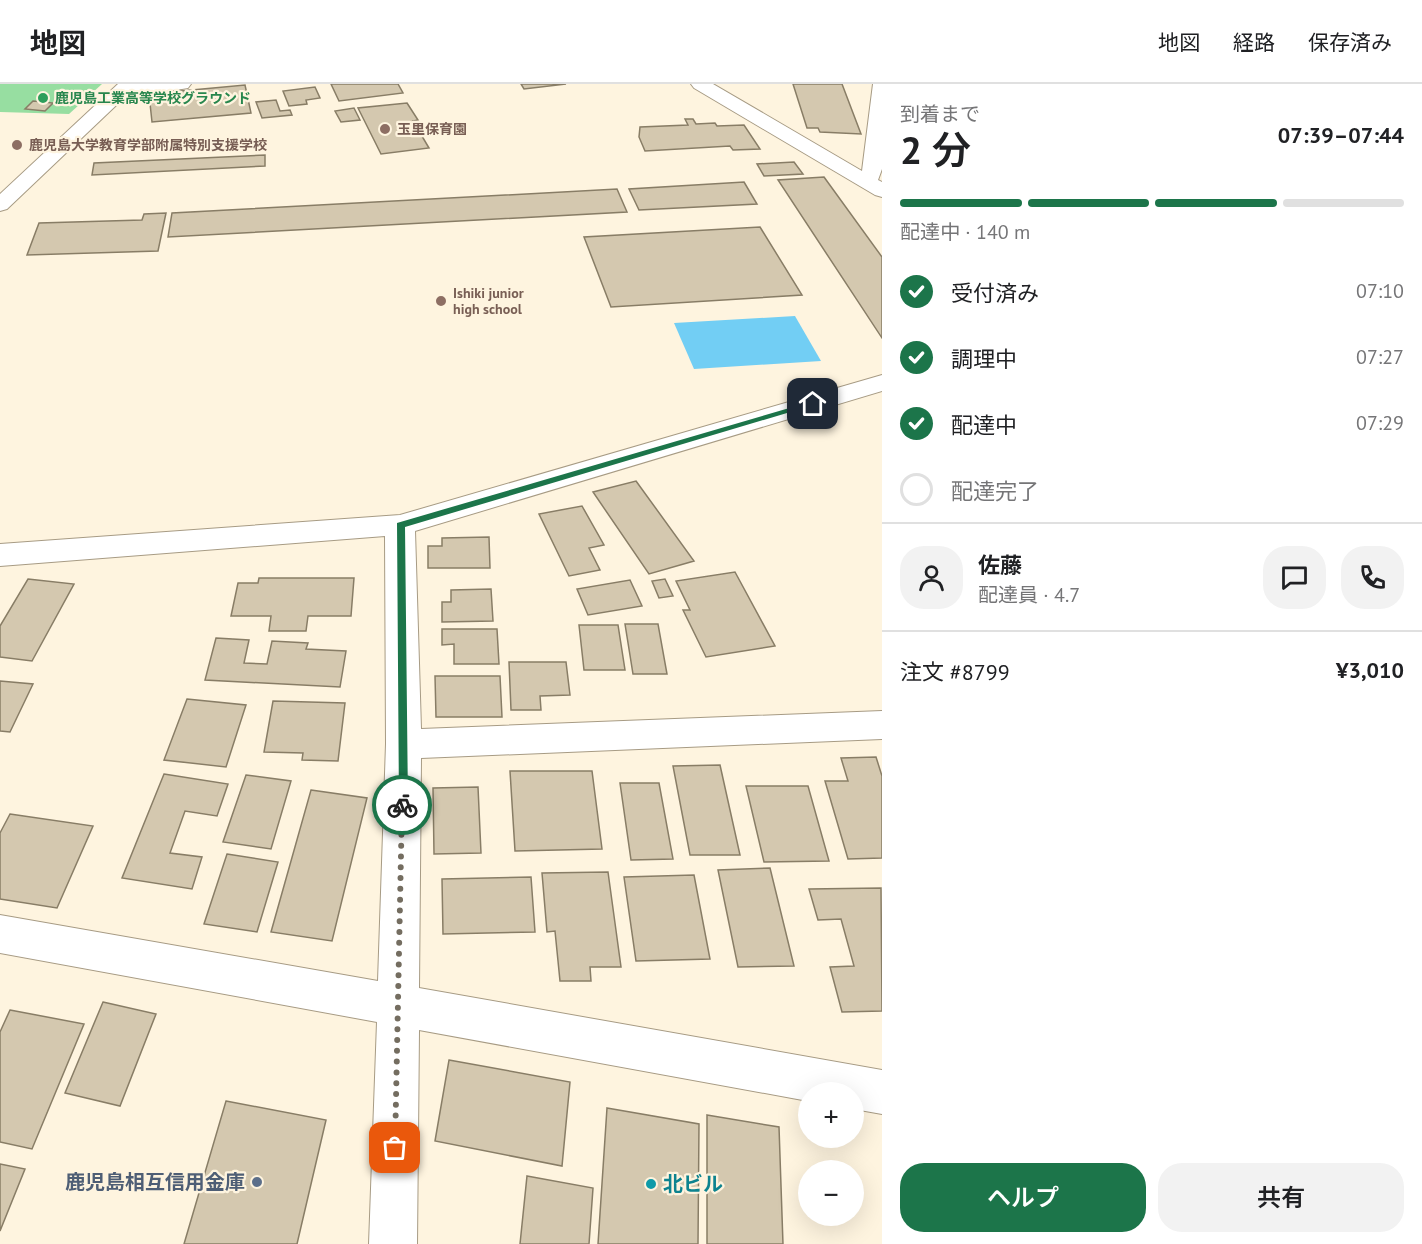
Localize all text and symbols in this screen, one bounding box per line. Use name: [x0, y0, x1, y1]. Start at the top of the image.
text: 地図: [30, 24, 86, 61]
text: 地図: [1158, 29, 1200, 56]
text: 経路: [1233, 29, 1275, 56]
text: 保存済み: [1308, 29, 1392, 56]
place label: 鹿児島工業高等学校グラウンド: [55, 89, 251, 107]
marker: 鹿児島工業高等学校グラウンド: [36, 91, 50, 105]
text: 到着まで: [900, 101, 980, 127]
place label: 玉里保育園: [397, 120, 467, 138]
text: 07:39–07:44: [1278, 121, 1404, 149]
marker: 玉里保育園: [378, 122, 392, 136]
text: 2 分: [900, 124, 971, 175]
place label: 鹿児島大学教育学部附属特別支援学校: [29, 136, 267, 154]
marker: 鹿児島大学教育学部附属特別支援学校: [10, 138, 24, 152]
text: 配達中 · 140 m: [900, 219, 1030, 245]
icon: check: [900, 275, 933, 308]
text: 07:10: [1356, 278, 1404, 304]
text: 受付済み: [951, 279, 1039, 307]
place label: Ishiki junior high school: [453, 284, 524, 318]
marker: Ishiki junior high school: [434, 294, 448, 308]
icon: check: [900, 341, 933, 374]
text: 07:27: [1356, 344, 1404, 370]
text: 調理中: [951, 345, 1017, 373]
pin: [787, 378, 838, 429]
icon: home: [796, 387, 829, 420]
icon: check: [900, 407, 933, 440]
text: 07:29: [1356, 410, 1404, 436]
text: 配達中: [951, 411, 1017, 439]
text: 配達完了: [951, 477, 1039, 505]
button: person: [900, 546, 963, 609]
button: chat: [1263, 546, 1326, 609]
button: phone: [1341, 546, 1404, 609]
text: 佐藤: [978, 551, 1022, 579]
text: 配達員 · 4.7: [978, 582, 1080, 608]
text: ¥3,010: [1336, 656, 1404, 684]
text: 注文 #8799: [900, 658, 1010, 686]
courier: [372, 775, 432, 835]
icon: bike: [386, 789, 419, 822]
map controls: [798, 1082, 864, 1226]
button: +: [798, 1082, 864, 1148]
pin: [369, 1122, 420, 1173]
icon: bag: [378, 1131, 411, 1164]
button: −: [798, 1160, 864, 1226]
button: ヘルプ: [900, 1163, 1146, 1232]
button: 共有: [1158, 1163, 1404, 1232]
place label: 鹿児島相互信用金庫: [65, 1169, 245, 1195]
place label: 北ビル: [663, 1171, 723, 1197]
marker: 鹿児島相互信用金庫: [250, 1175, 264, 1189]
marker: 北ビル: [644, 1177, 658, 1191]

